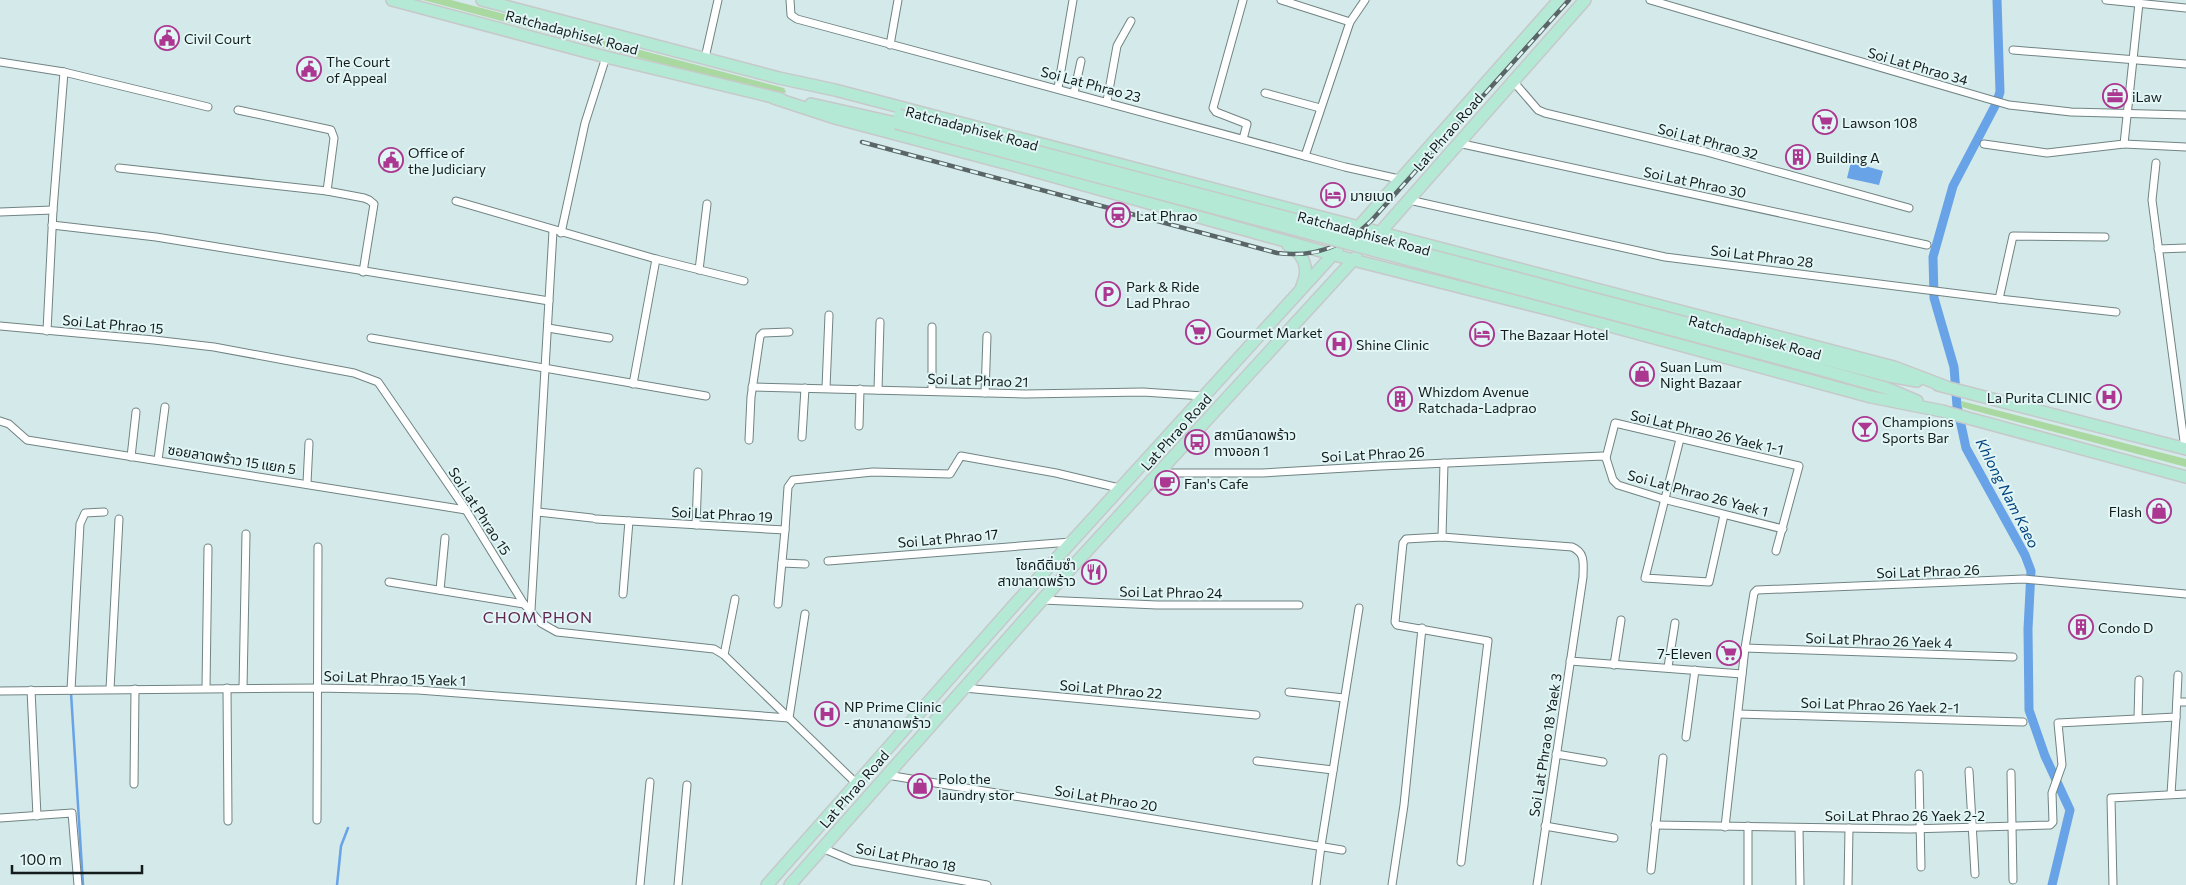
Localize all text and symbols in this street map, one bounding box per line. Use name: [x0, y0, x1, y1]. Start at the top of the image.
street label: Ratchadaphisek Road: [504, 6, 640, 58]
public building icon: Civil Court: [154, 25, 180, 51]
place label: Civil Court: [184, 30, 252, 47]
street label: Soi Lat Phrao 34: [1866, 44, 1971, 89]
place label: The Court of Appeal: [326, 53, 390, 86]
public building icon: The Court of Appeal: [296, 56, 322, 82]
street label: Soi Lat Phrao 23: [1039, 62, 1143, 106]
office icon: iLaw: [2102, 83, 2128, 109]
place label: iLaw: [2132, 88, 2162, 105]
street label: Lat Phrao Road: [1410, 90, 1486, 174]
street label: Ratchadaphisek Road: [904, 102, 1040, 154]
supermarket icon: Lawson 108: [1812, 109, 1838, 135]
place label: Lawson 108: [1842, 114, 1917, 131]
street label: Soi Lat Phrao 32: [1656, 119, 1760, 163]
place label: Office of the Judiciary: [408, 144, 486, 177]
building icon: Building A: [1785, 144, 1811, 170]
public building icon: Office of the Judiciary: [378, 147, 404, 173]
place label: Building A: [1816, 149, 1880, 166]
street label: Soi Lat Phrao 30: [1642, 163, 1748, 201]
hotel icon: มายเบด: [1320, 182, 1346, 208]
place label: มายเบด: [1350, 187, 1394, 204]
station icon: Lat Phrao: [1105, 202, 1131, 228]
place label: Lat Phrao: [1136, 207, 1198, 224]
street label: Ratchadaphisek Road: [1296, 207, 1432, 259]
street label: Soi Lat Phrao 28: [1710, 241, 1814, 271]
place label: Park & Ride Lad Phrao: [1126, 278, 1199, 311]
parking icon: Park & Ride Lad Phrao: [1095, 281, 1121, 307]
street label: Soi Lat Phrao 15: [62, 311, 164, 337]
street label: Ratchadaphisek Road: [1687, 311, 1823, 363]
supermarket icon: Gourmet Market: [1185, 319, 1211, 345]
hotel icon: The Bazaar Hotel: [1469, 321, 1495, 347]
place label: Gourmet Market: [1216, 324, 1323, 341]
place label: The Bazaar Hotel: [1500, 326, 1609, 343]
hospital icon: Shine Clinic: [1326, 331, 1352, 357]
place label: Shine Clinic: [1356, 336, 1429, 353]
place label: Suan Lum Night Bazaar: [1660, 358, 1742, 391]
shop icon: Suan Lum Night Bazaar: [1629, 361, 1655, 387]
street label: Soi Lat Phrao 21: [927, 370, 1029, 390]
place label: Whizdom Avenue Ratchada-Ladprao: [1418, 383, 1537, 416]
hospital icon: La Purita CLINIC: [2096, 384, 2122, 410]
building icon: Whizdom Avenue Ratchada-Ladprao: [1387, 386, 1413, 412]
place label: La Purita CLINIC: [1987, 389, 2092, 406]
street label: Lat Phrao Road: [1137, 390, 1215, 474]
street label: Soi Lat Phrao 26 Yaek 1-1: [1629, 406, 1785, 458]
place label: Champions Sports Bar: [1882, 413, 1954, 446]
bar icon: Champions Sports Bar: [1852, 416, 1878, 442]
place label: สถานีลาดพร้าว ทางออก 1: [1214, 426, 1296, 459]
bus stop icon: สถานีลาดพร้าว ทางออก 1: [1184, 429, 1210, 455]
water label: Khlong Nam Kaeo: [1973, 435, 2043, 551]
street label: ซอยลาดพร้าว 15 แยก 5: [167, 440, 297, 478]
street label: Soi Lat Phrao 26: [1321, 443, 1425, 465]
street label: Soi Lat Phrao 15: [445, 464, 515, 558]
street label: Soi Lat Phrao 26 Yaek 1: [1626, 466, 1770, 520]
cafe icon: Fan's Cafe: [1154, 470, 1180, 496]
place label: Fan's Cafe: [1184, 475, 1248, 492]
shop icon: Flash: [2146, 498, 2172, 524]
street label: Soi Lat Phrao 19: [671, 503, 773, 525]
place label: Flash: [2109, 503, 2142, 520]
street label: Soi Lat Phrao 17: [897, 525, 999, 551]
place label: โชคดีติ่มซำ สาขาลาดพร้าว: [998, 555, 1076, 589]
restaurant icon: โชคดีติ่มซำ สาขาลาดพร้าว: [1081, 559, 1107, 585]
street label: Soi Lat Phrao 26: [1876, 561, 1980, 581]
street label: Soi Lat Phrao 24: [1119, 583, 1223, 601]
district label: CHOM PHON: [483, 607, 593, 626]
building icon: Condo D: [2068, 614, 2094, 640]
place label: Condo D: [2098, 619, 2153, 636]
street label: Soi Lat Phrao 26 Yaek 4: [1805, 629, 1953, 651]
supermarket icon: 7-Eleven: [1716, 640, 1742, 666]
place label: 7-Eleven: [1657, 645, 1712, 662]
street label: Soi Lat Phrao 15 Yaek 1: [323, 667, 467, 689]
street label: Soi Lat Phrao 18 Yaek 3: [1525, 672, 1565, 818]
street label: Soi Lat Phrao 22: [1059, 676, 1163, 702]
street label: Soi Lat Phrao 26 Yaek 2-1: [1800, 694, 1960, 716]
place label: NP Prime Clinic - สาขาลาดพร้าว: [844, 698, 942, 731]
hospital icon: NP Prime Clinic - สาขาลาดพร้าว: [814, 701, 840, 727]
street label: Lat Phrao Road: [816, 747, 892, 831]
place label: Polo the laundry stor: [938, 770, 1015, 803]
shop icon: Polo the laundry stor: [907, 773, 933, 799]
street label: Soi Lat Phrao 20: [1053, 781, 1159, 815]
street label: Soi Lat Phrao 26 Yaek 2-2: [1825, 807, 1985, 824]
street label: Soi Lat Phrao 18: [854, 839, 958, 875]
scale bar: [12, 842, 142, 874]
text: 100 m: [20, 850, 62, 868]

